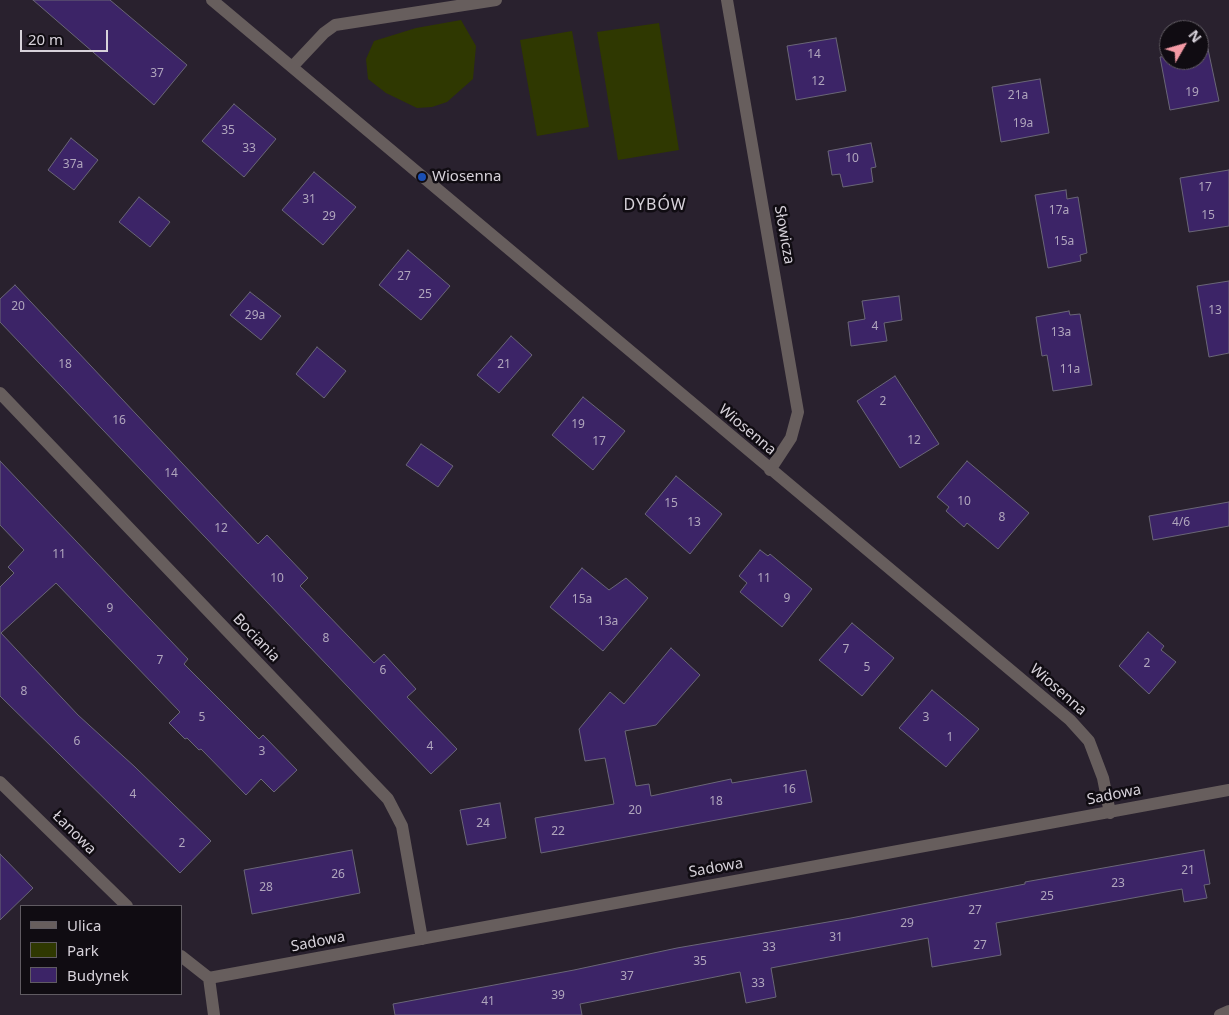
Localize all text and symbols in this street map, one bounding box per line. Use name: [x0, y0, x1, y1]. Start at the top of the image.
scale bar: [22, 20, 110, 52]
north arrow: [1159, 20, 1209, 70]
text: N: [1184, 26, 1206, 46]
text: 20 m: [28, 29, 63, 49]
house number: 14: [807, 48, 821, 62]
house number: 37: [150, 67, 164, 81]
house number: 12: [811, 75, 825, 89]
house number: 19: [1185, 86, 1199, 100]
house number: 21a: [1008, 89, 1028, 103]
house number: 19a: [1013, 117, 1033, 131]
house number: 35: [221, 124, 235, 138]
house number: 33: [242, 142, 256, 156]
house number: 10: [845, 152, 859, 166]
house number: 37a: [63, 158, 83, 172]
place label: Wiosenna: [432, 168, 501, 186]
marker: Wiosenna: [416, 171, 428, 183]
house number: 17: [1198, 181, 1212, 195]
house number: 31: [302, 193, 316, 207]
district label: DYBÓW: [623, 195, 687, 215]
street label: Słowicza: [770, 204, 798, 266]
house number: 17a: [1049, 204, 1069, 218]
house number: 15: [1201, 209, 1215, 223]
house number: 29: [322, 210, 336, 224]
house number: 15a: [1054, 235, 1074, 249]
house number: 27: [397, 270, 411, 284]
house number: 25: [418, 288, 432, 302]
house number: 20: [11, 300, 25, 314]
house number: 13: [1208, 304, 1222, 318]
house number: 29a: [245, 309, 265, 323]
house number: 4: [872, 320, 878, 334]
house number: 13a: [1051, 326, 1071, 340]
house number: 18: [58, 358, 72, 372]
house number: 21: [497, 358, 511, 372]
house number: 11a: [1060, 363, 1080, 377]
house number: 2: [880, 395, 886, 409]
street label: Wiosenna: [715, 401, 779, 459]
house number: 16: [112, 414, 126, 428]
house number: 19: [571, 418, 585, 432]
house number: 12: [907, 434, 921, 448]
house number: 17: [592, 435, 606, 449]
house number: 14: [164, 467, 178, 481]
house number: 10: [957, 495, 971, 509]
house number: 15: [664, 497, 678, 511]
house number: 8: [999, 511, 1005, 525]
house number: 13: [687, 516, 701, 530]
house number: 4/6: [1172, 516, 1190, 530]
house number: 12: [214, 522, 228, 536]
house number: 11: [52, 548, 66, 562]
house number: 10: [270, 572, 284, 586]
house number: 11: [757, 572, 771, 586]
house number: 9: [784, 592, 790, 606]
house number: 15a: [572, 593, 592, 607]
house number: 9: [107, 602, 113, 616]
street label: Bociania: [229, 610, 283, 666]
house number: 13a: [598, 615, 618, 629]
house number: 8: [323, 632, 329, 646]
house number: 7: [843, 643, 849, 657]
house number: 7: [157, 654, 163, 668]
house number: 2: [1144, 657, 1150, 671]
street label: Wiosenna: [1026, 660, 1090, 720]
house number: 5: [864, 661, 870, 675]
house number: 6: [380, 664, 386, 678]
house number: 8: [21, 685, 27, 699]
house number: 5: [199, 711, 205, 725]
house number: 3: [923, 711, 929, 725]
house number: 1: [947, 731, 953, 745]
house number: 6: [74, 735, 80, 749]
house number: 4: [427, 740, 433, 754]
house number: 3: [259, 745, 265, 759]
street label: Sadowa: [1085, 781, 1143, 809]
house number: 16: [782, 783, 796, 797]
house number: 4: [130, 788, 136, 802]
house number: 18: [709, 795, 723, 809]
house number: 20: [628, 804, 642, 818]
street label: Łanowa: [48, 807, 100, 859]
house number: 24: [476, 817, 490, 831]
house number: 22: [551, 825, 565, 839]
house number: 2: [179, 837, 185, 851]
street label: Sadowa: [687, 854, 745, 882]
house number: 21: [1181, 864, 1195, 878]
house number: 26: [331, 868, 345, 882]
house number: 23: [1111, 877, 1125, 891]
house number: 28: [259, 881, 273, 895]
house number: 25: [1040, 890, 1054, 904]
house number: 27: [968, 904, 982, 918]
legend: [20, 905, 182, 995]
text: Ulica: [67, 915, 101, 935]
house number: 29: [900, 917, 914, 931]
street label: Sadowa: [289, 928, 347, 956]
house number: 31: [829, 931, 843, 945]
house number: 27: [973, 939, 987, 953]
text: Park: [67, 940, 99, 960]
house number: 33: [762, 941, 776, 955]
house number: 35: [693, 955, 707, 969]
text: Budynek: [67, 965, 129, 985]
house number: 37: [620, 970, 634, 984]
house number: 33: [751, 977, 765, 991]
house number: 39: [551, 989, 565, 1003]
house number: 41: [481, 995, 495, 1009]

